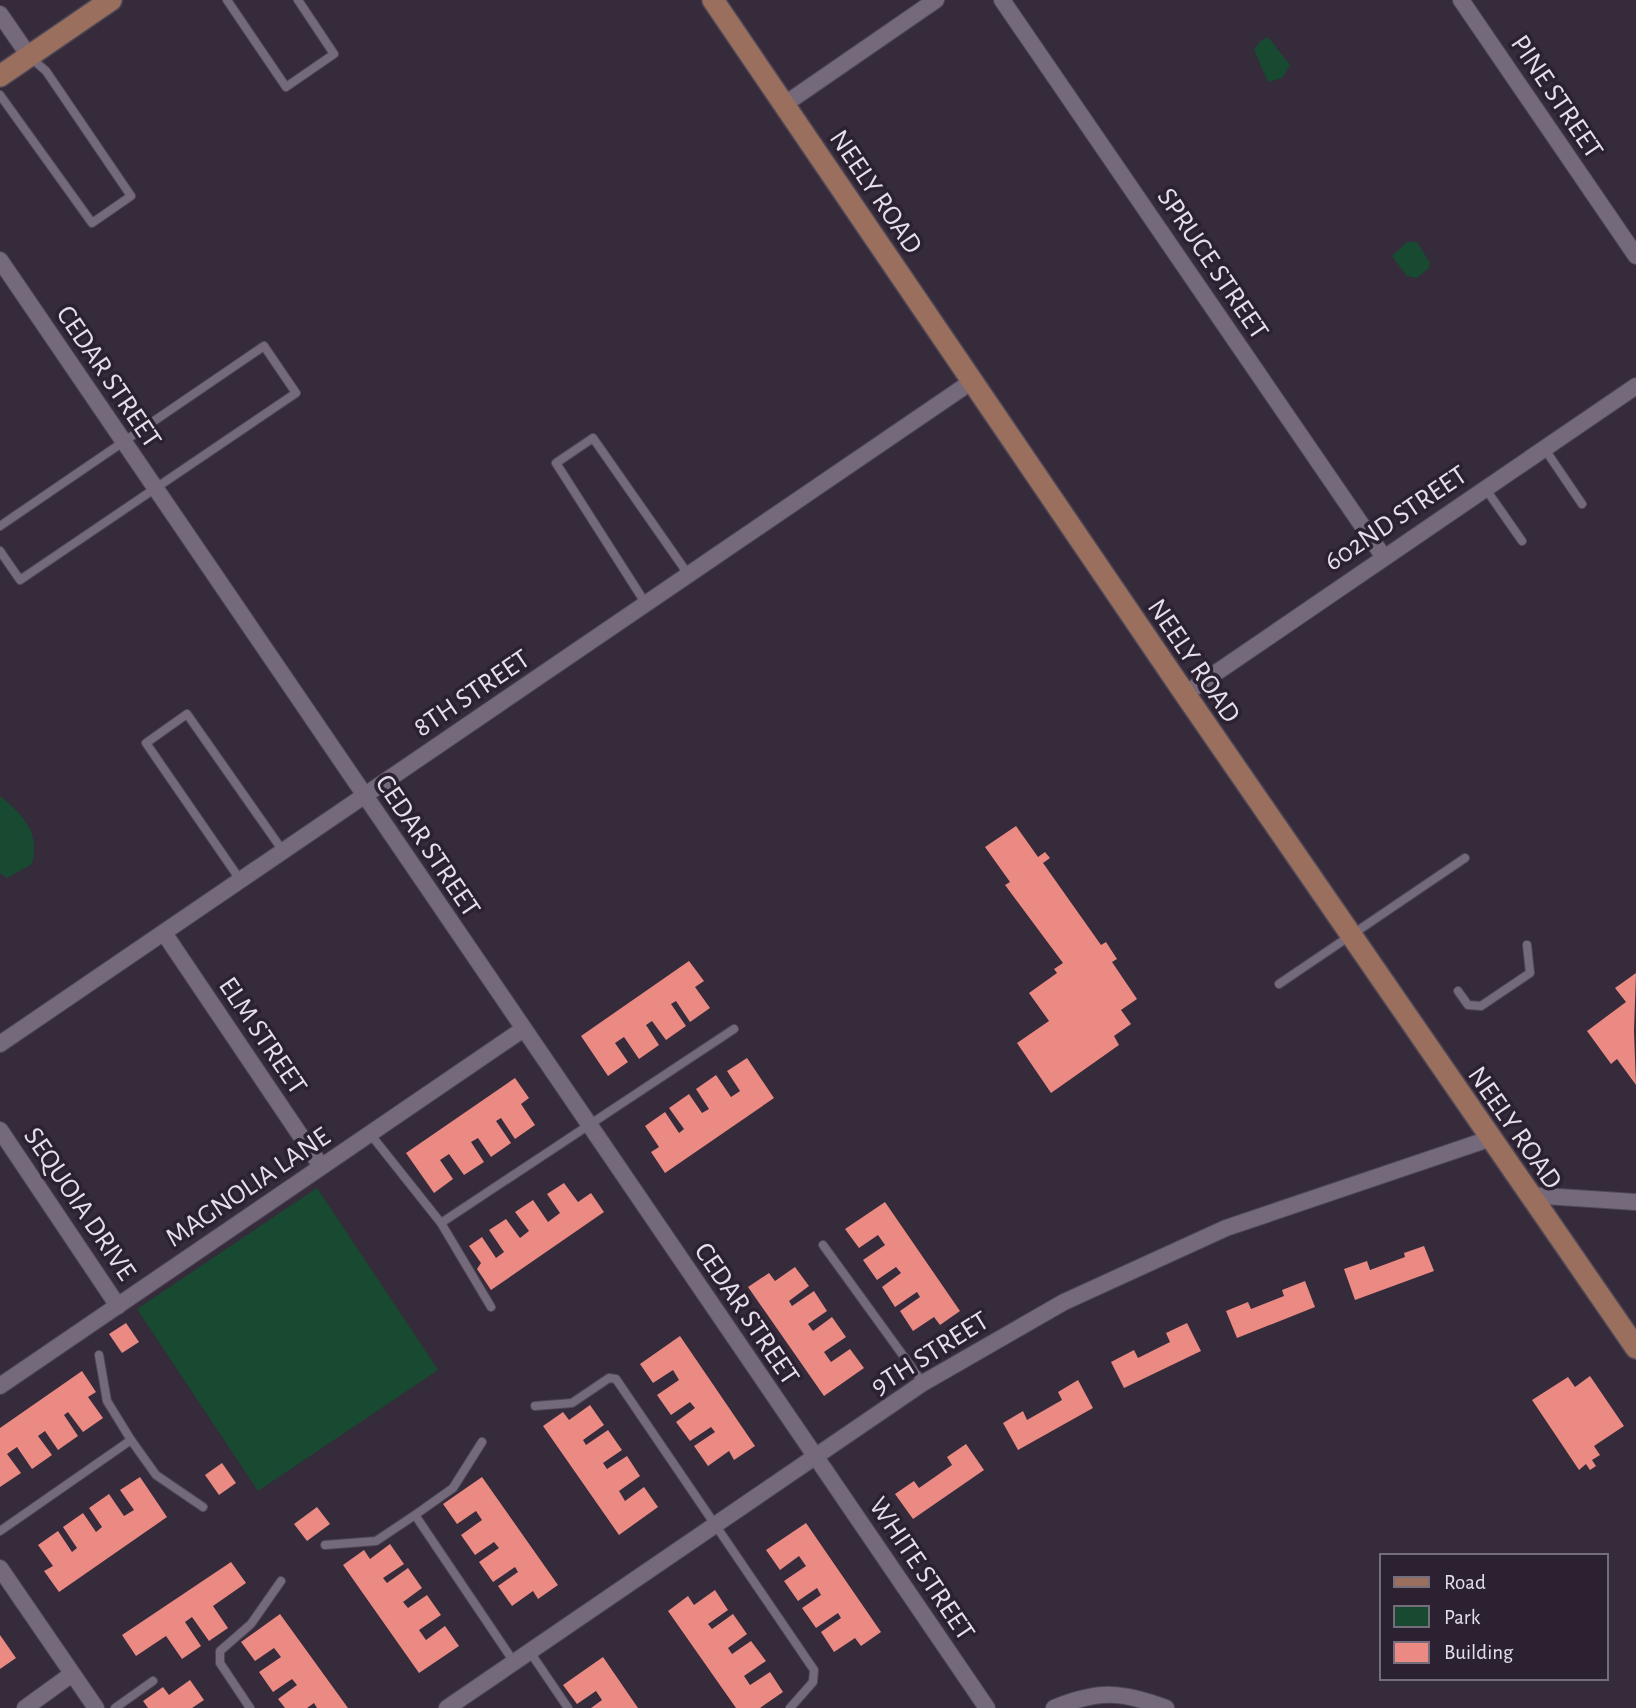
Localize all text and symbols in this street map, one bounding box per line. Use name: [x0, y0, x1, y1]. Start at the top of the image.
street label: PINE STREET: [1505, 30, 1608, 164]
street label: NEELY ROAD: [824, 125, 927, 259]
street label: SPRUCE STREET: [1152, 183, 1273, 345]
street label: CEDAR STREET: [51, 301, 166, 454]
street label: 602ND STREET: [1320, 461, 1473, 576]
street label: NEELY ROAD: [1142, 594, 1245, 728]
street label: 8TH STREET: [409, 645, 536, 743]
street label: CEDAR STREET: [370, 770, 485, 923]
street label: ELM STREET: [213, 972, 312, 1100]
street label: NEELY ROAD: [1462, 1062, 1567, 1195]
street label: SEQUOIA DRIVE: [18, 1123, 141, 1286]
street label: MAGNOLIA LANE: [161, 1123, 335, 1253]
street label: CEDAR STREET: [689, 1238, 804, 1391]
street label: 9TH STREET: [866, 1306, 994, 1401]
street label: WHITE STREET: [863, 1493, 979, 1646]
legend: [1380, 1554, 1608, 1680]
text: Road: [1444, 1572, 1486, 1593]
text: Park: [1444, 1607, 1481, 1628]
text: Building: [1444, 1642, 1514, 1663]

